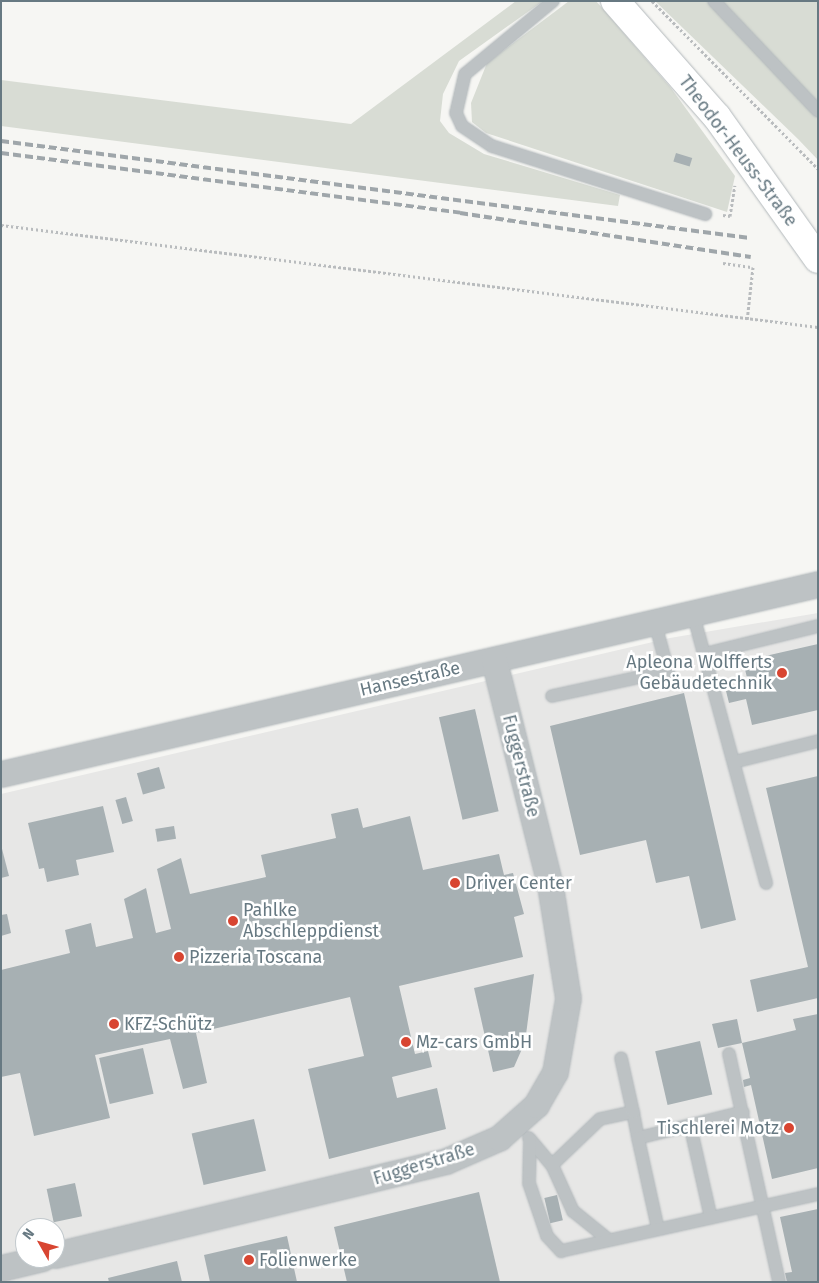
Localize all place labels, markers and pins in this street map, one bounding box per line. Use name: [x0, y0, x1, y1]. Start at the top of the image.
place label: Apleona Wolfferts Gebäudetechnik: [626, 652, 772, 694]
marker: Apleona Wolfferts Gebäudetechnik: [776, 667, 788, 679]
place label: Driver Center: [465, 872, 572, 894]
marker: Driver Center: [449, 877, 461, 889]
place label: Pahlke Abschleppdienst: [243, 900, 379, 942]
marker: Pahlke Abschleppdienst: [227, 915, 239, 927]
place label: Pizzeria Toscana: [189, 946, 322, 968]
marker: Pizzeria Toscana: [173, 951, 185, 963]
place label: KFZ-Schütz: [124, 1013, 212, 1035]
marker: KFZ-Schütz: [108, 1018, 120, 1030]
place label: Mz-cars GmbH: [416, 1031, 532, 1053]
marker: Mz-cars GmbH: [400, 1036, 412, 1048]
place label: Tischlerei Motz: [657, 1117, 779, 1139]
marker: Tischlerei Motz: [783, 1122, 795, 1134]
place label: Folienwerke: [259, 1249, 357, 1271]
marker: Folienwerke: [243, 1254, 255, 1266]

